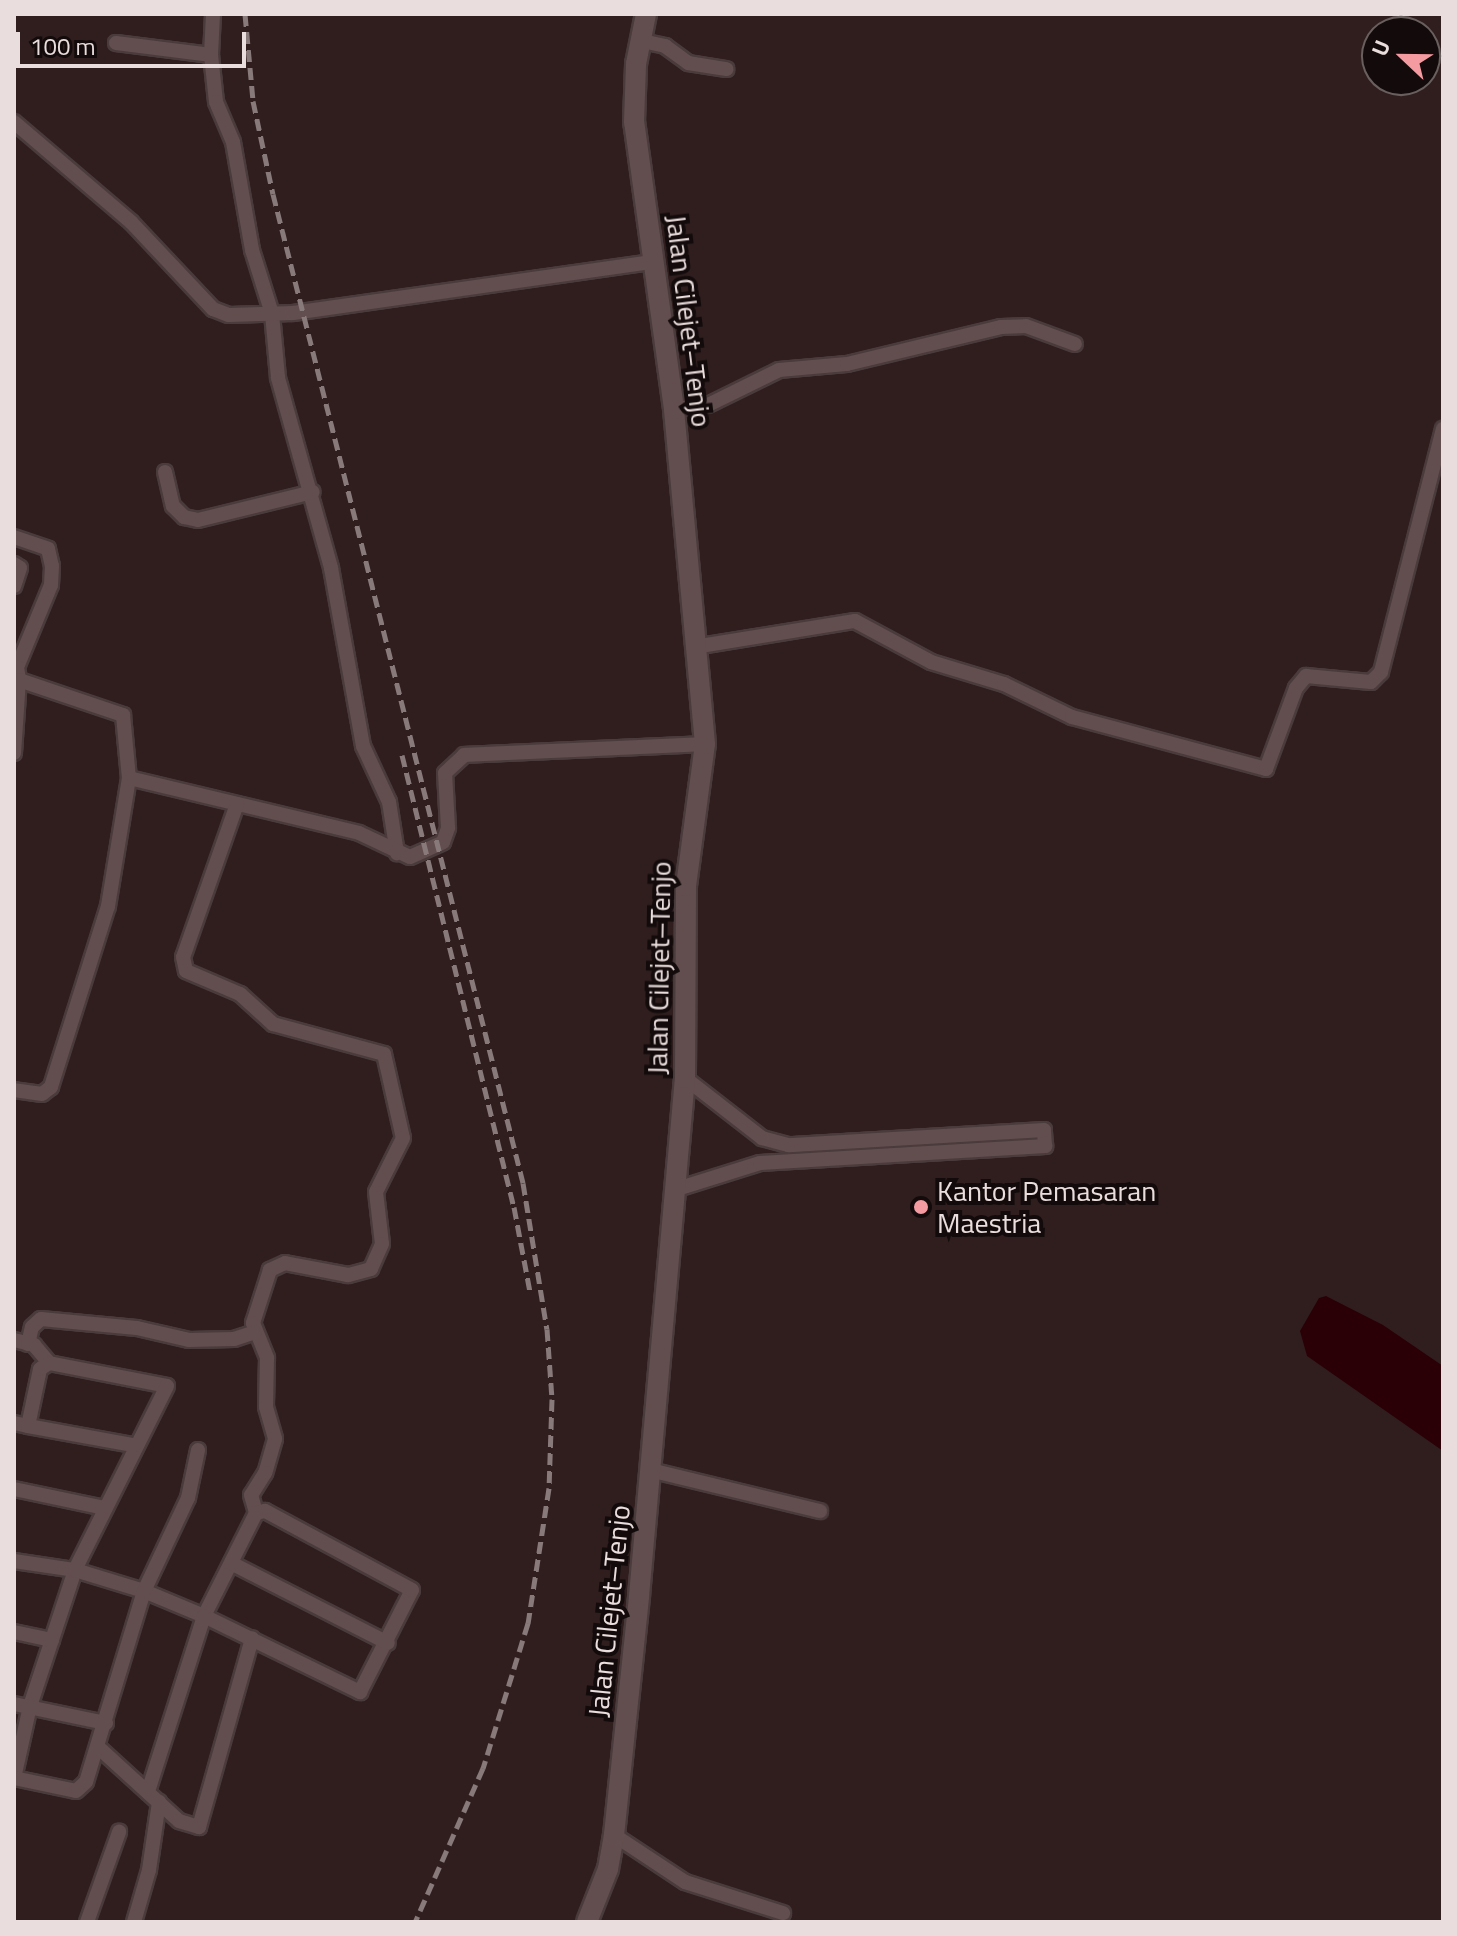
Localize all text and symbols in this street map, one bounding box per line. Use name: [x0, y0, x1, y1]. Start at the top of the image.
scale bar: [20, 16, 250, 66]
north arrow: [1361, 16, 1441, 96]
text: 100 m: [30, 28, 96, 64]
text: U: [1362, 35, 1399, 61]
street label: Jalan Cilejet–Tenjo: [659, 213, 719, 429]
street label: Jalan Cilejet–Tenjo: [640, 861, 678, 1075]
place label: Kantor Pemasaran Maestria: [937, 1174, 1156, 1240]
marker: Kantor Pemasaran Maestria: [912, 1198, 930, 1216]
street label: Jalan Cilejet–Tenjo: [581, 1503, 637, 1719]

